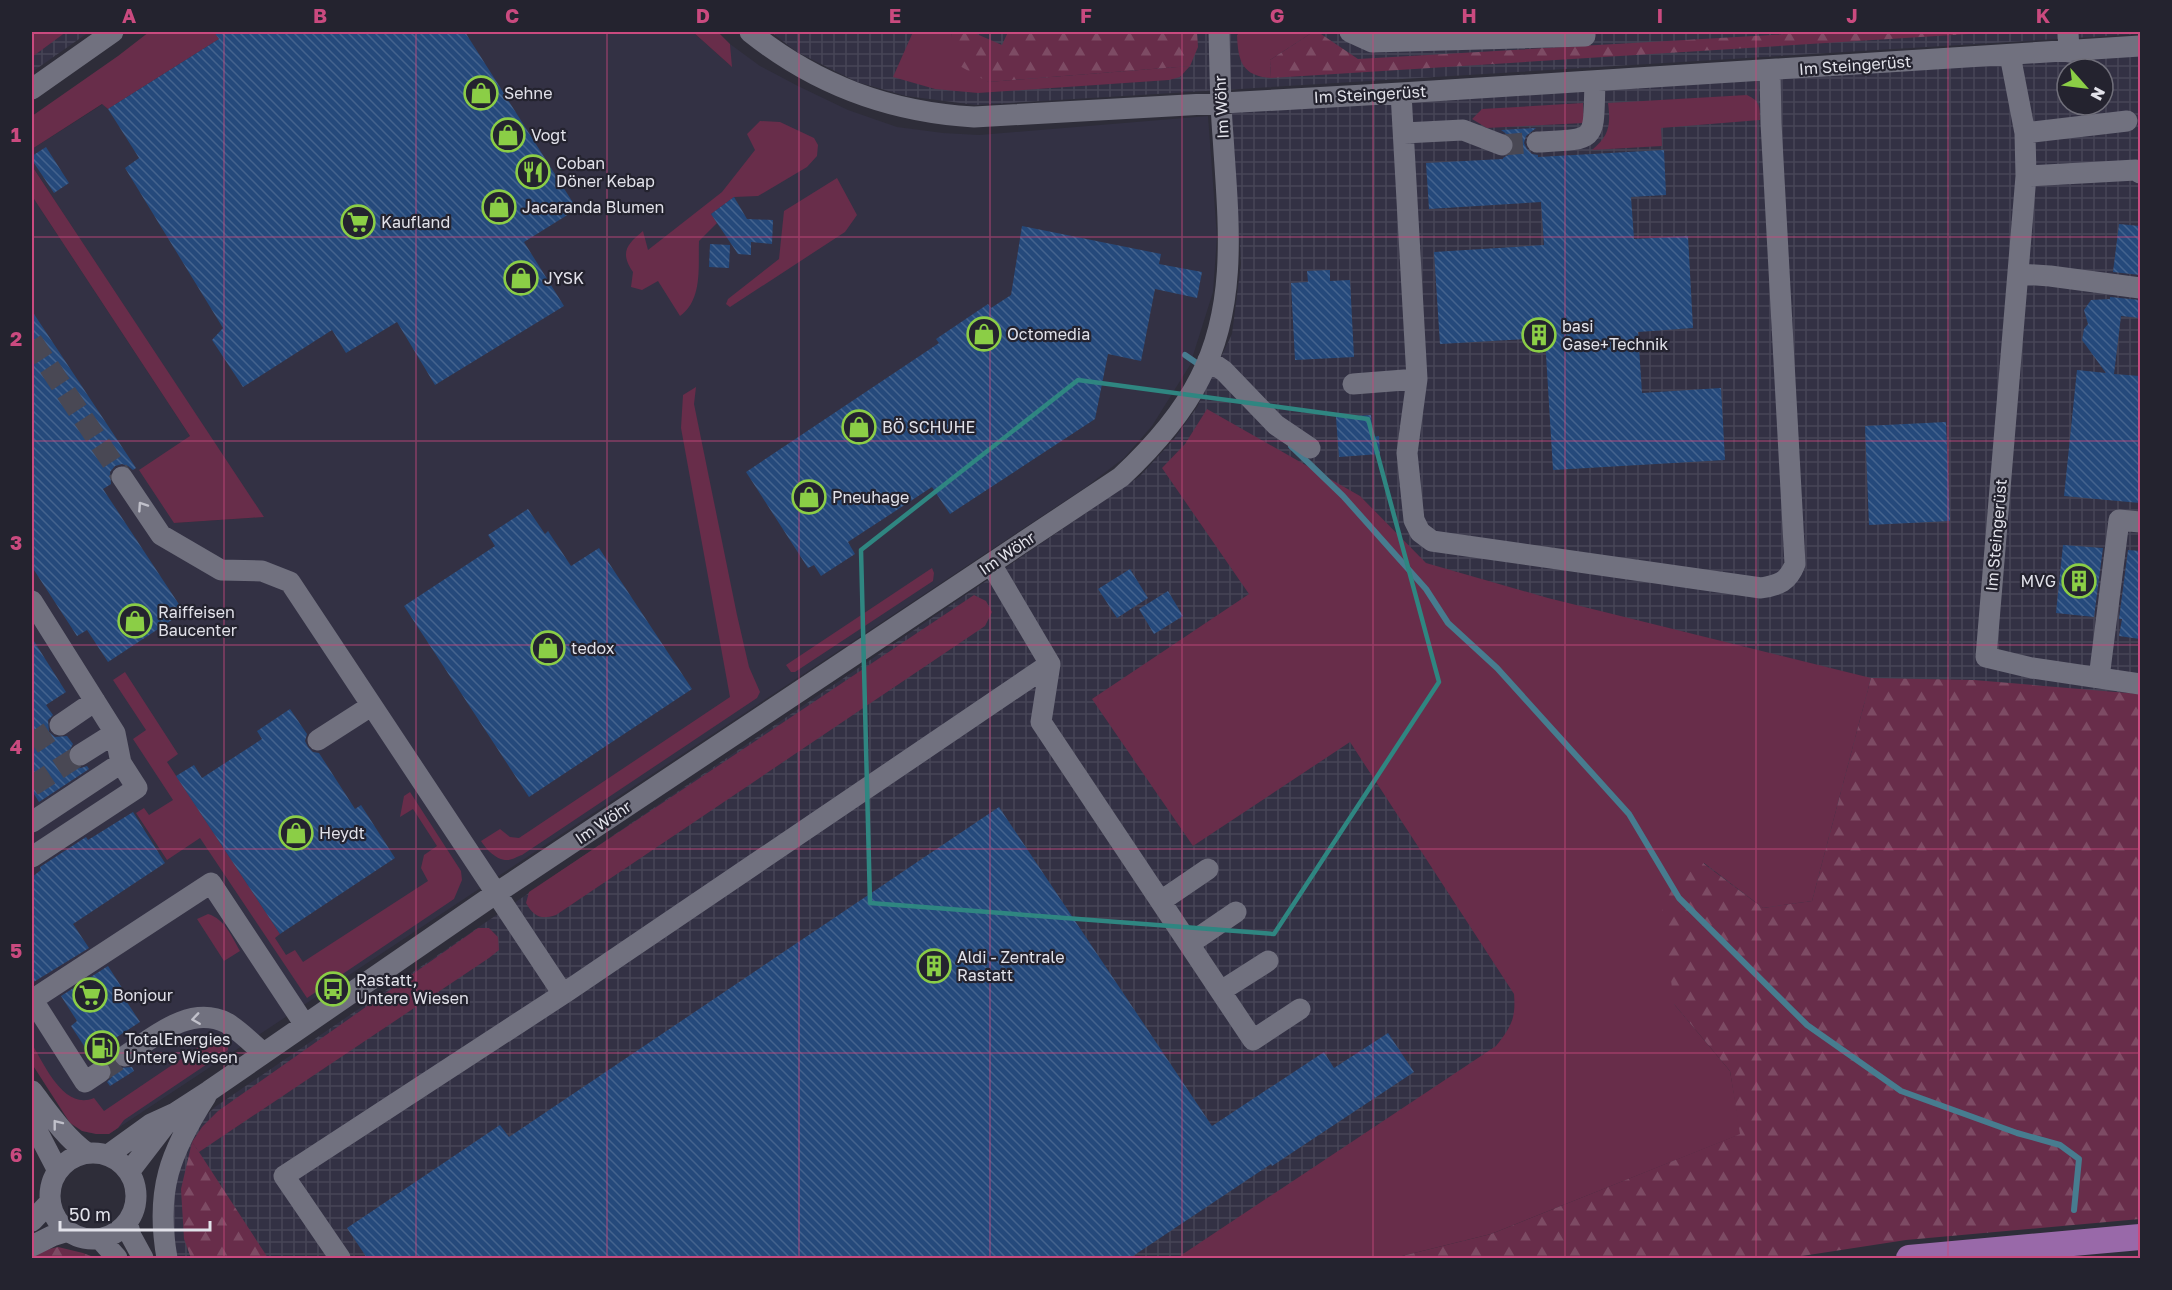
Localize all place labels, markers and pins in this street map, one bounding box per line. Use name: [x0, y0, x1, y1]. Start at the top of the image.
shop icon: Sehne: [463, 75, 499, 111]
place label: Sehne: [504, 83, 552, 103]
shop icon: Vogt: [490, 117, 526, 153]
place label: Vogt: [531, 125, 567, 145]
place label: Coban Döner Kebap: [556, 153, 655, 191]
restaurant icon: Coban Döner Kebap: [515, 154, 551, 190]
shop icon: Jacaranda Blumen: [481, 189, 517, 225]
place label: Jacaranda Blumen: [522, 197, 664, 217]
supermarket icon: Kaufland: [340, 204, 376, 240]
place label: Kaufland: [381, 212, 450, 232]
shop icon: JYSK: [503, 260, 539, 296]
place label: JYSK: [544, 268, 584, 288]
shop icon: Octomedia: [966, 316, 1002, 352]
place label: basi Gase+Technik: [1562, 316, 1668, 354]
building icon: basi Gase+Technik: [1521, 317, 1557, 353]
place label: Octomedia: [1007, 324, 1090, 344]
shop icon: BÖ SCHUHE: [841, 409, 877, 445]
place label: BÖ SCHUHE: [882, 417, 975, 437]
shop icon: Pneuhage: [791, 479, 827, 515]
place label: Pneuhage: [832, 487, 909, 507]
building icon: MVG: [2061, 563, 2097, 599]
place label: MVG: [2021, 571, 2056, 591]
place label: Raiffeisen Baucenter: [158, 602, 237, 640]
shop icon: Raiffeisen Baucenter: [117, 603, 153, 639]
shop icon: tedox: [530, 630, 566, 666]
place label: tedox: [571, 638, 615, 658]
shop icon: Heydt: [278, 815, 314, 851]
place label: Heydt: [319, 823, 365, 843]
place label: Aldi - Zentrale Rastatt: [957, 947, 1065, 985]
building icon: Aldi - Zentrale Rastatt: [916, 948, 952, 984]
place label: Rastatt, Untere Wiesen: [356, 970, 469, 1008]
bus stop icon: Rastatt, Untere Wiesen: [315, 971, 351, 1007]
supermarket icon: Bonjour: [72, 977, 108, 1013]
place label: Bonjour: [113, 985, 173, 1005]
place label: TotalEnergies Untere Wiesen: [125, 1029, 238, 1067]
fuel station icon: TotalEnergies Untere Wiesen: [84, 1030, 120, 1066]

